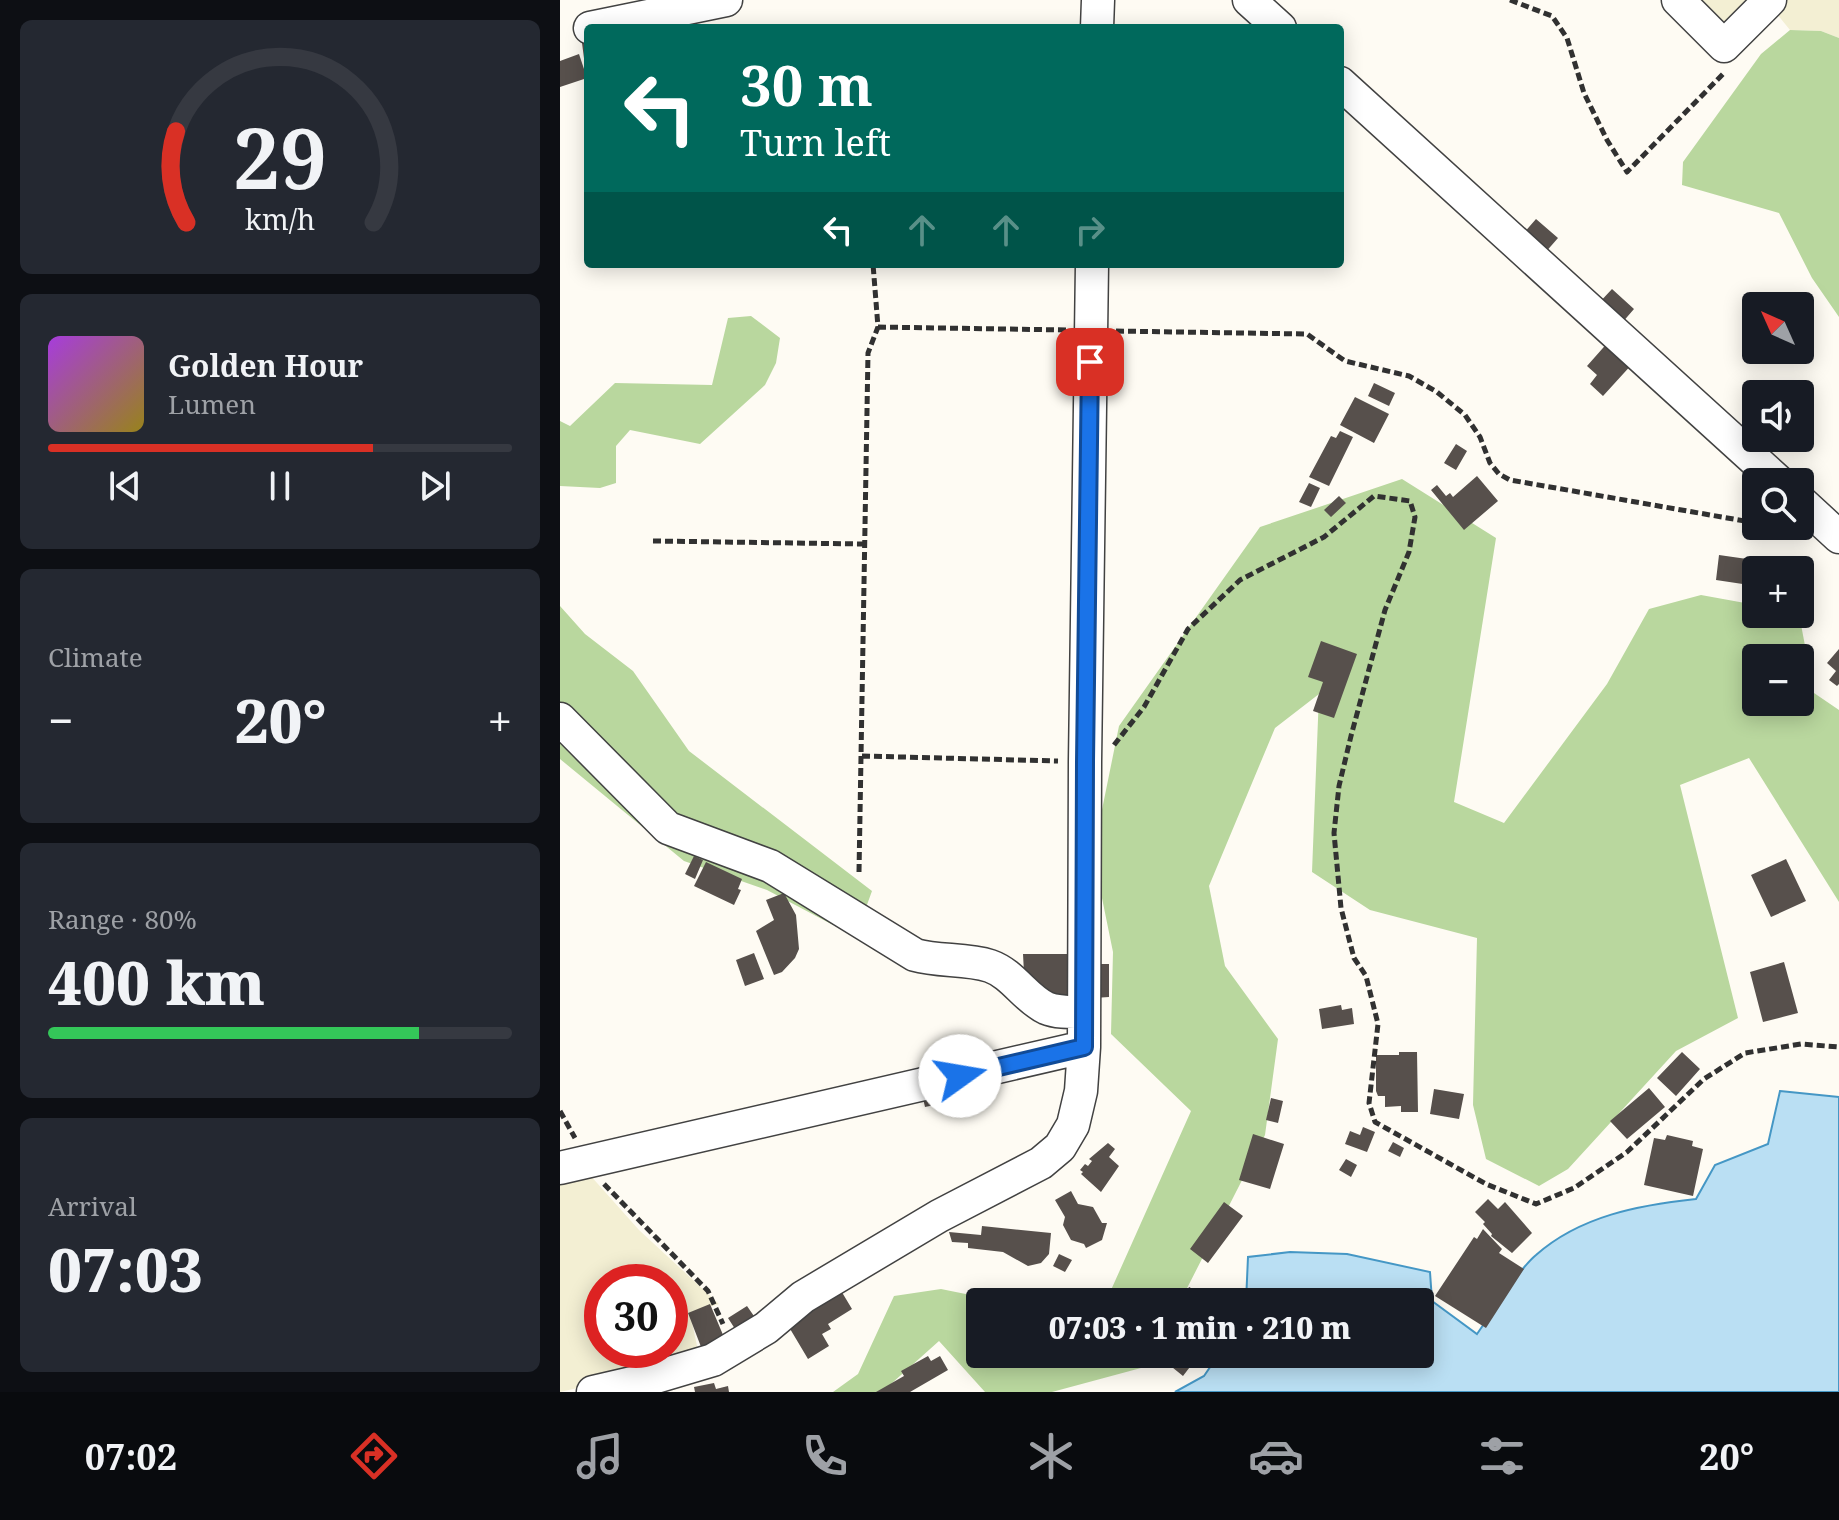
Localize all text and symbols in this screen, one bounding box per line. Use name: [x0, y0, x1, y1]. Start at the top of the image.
text: 30 m: [740, 46, 873, 122]
icon: left: [608, 56, 712, 160]
text: 29: [233, 100, 327, 213]
text: Turn left: [740, 118, 891, 167]
text: km/h: [245, 199, 315, 238]
icon: left: [816, 208, 860, 252]
icon: ahead: [900, 208, 944, 252]
icon: ahead: [984, 208, 1028, 252]
icon: right: [1068, 208, 1112, 252]
north arrow: [1742, 292, 1814, 364]
map controls: [1742, 292, 1814, 716]
pin: [1056, 328, 1124, 396]
icon: arrive: [1068, 340, 1112, 384]
text: Golden Hour: [168, 345, 363, 386]
button: sound: [1742, 380, 1814, 452]
text: Lumen: [168, 386, 256, 422]
icon: previous: [103, 464, 147, 508]
icon: pause: [258, 464, 302, 508]
icon: next: [413, 464, 457, 508]
button: search: [1742, 468, 1814, 540]
button: +: [1742, 556, 1814, 628]
text: Climate: [48, 639, 143, 675]
button: −: [1742, 644, 1814, 716]
text: 20°: [234, 679, 326, 761]
text: −: [48, 690, 73, 750]
text: +: [487, 690, 512, 750]
text: Range · 80%: [48, 901, 197, 937]
text: 400 km: [48, 941, 265, 1023]
position arrow: [918, 1034, 1002, 1118]
text: Arrival: [48, 1188, 137, 1224]
text: 07:03: [48, 1228, 203, 1310]
speed limit sign: 30: [584, 1264, 688, 1368]
text: 07:03 · 1 min · 210 m: [1049, 1307, 1351, 1348]
icon: directions: [346, 1428, 402, 1484]
icon: music: [572, 1428, 628, 1484]
icon: phone: [797, 1428, 853, 1484]
icon: climate: [1023, 1428, 1079, 1484]
icon: car: [1248, 1428, 1304, 1484]
icon: filters: [1474, 1428, 1530, 1484]
text: 07:02: [85, 1432, 177, 1481]
text: 20°: [1699, 1432, 1754, 1481]

